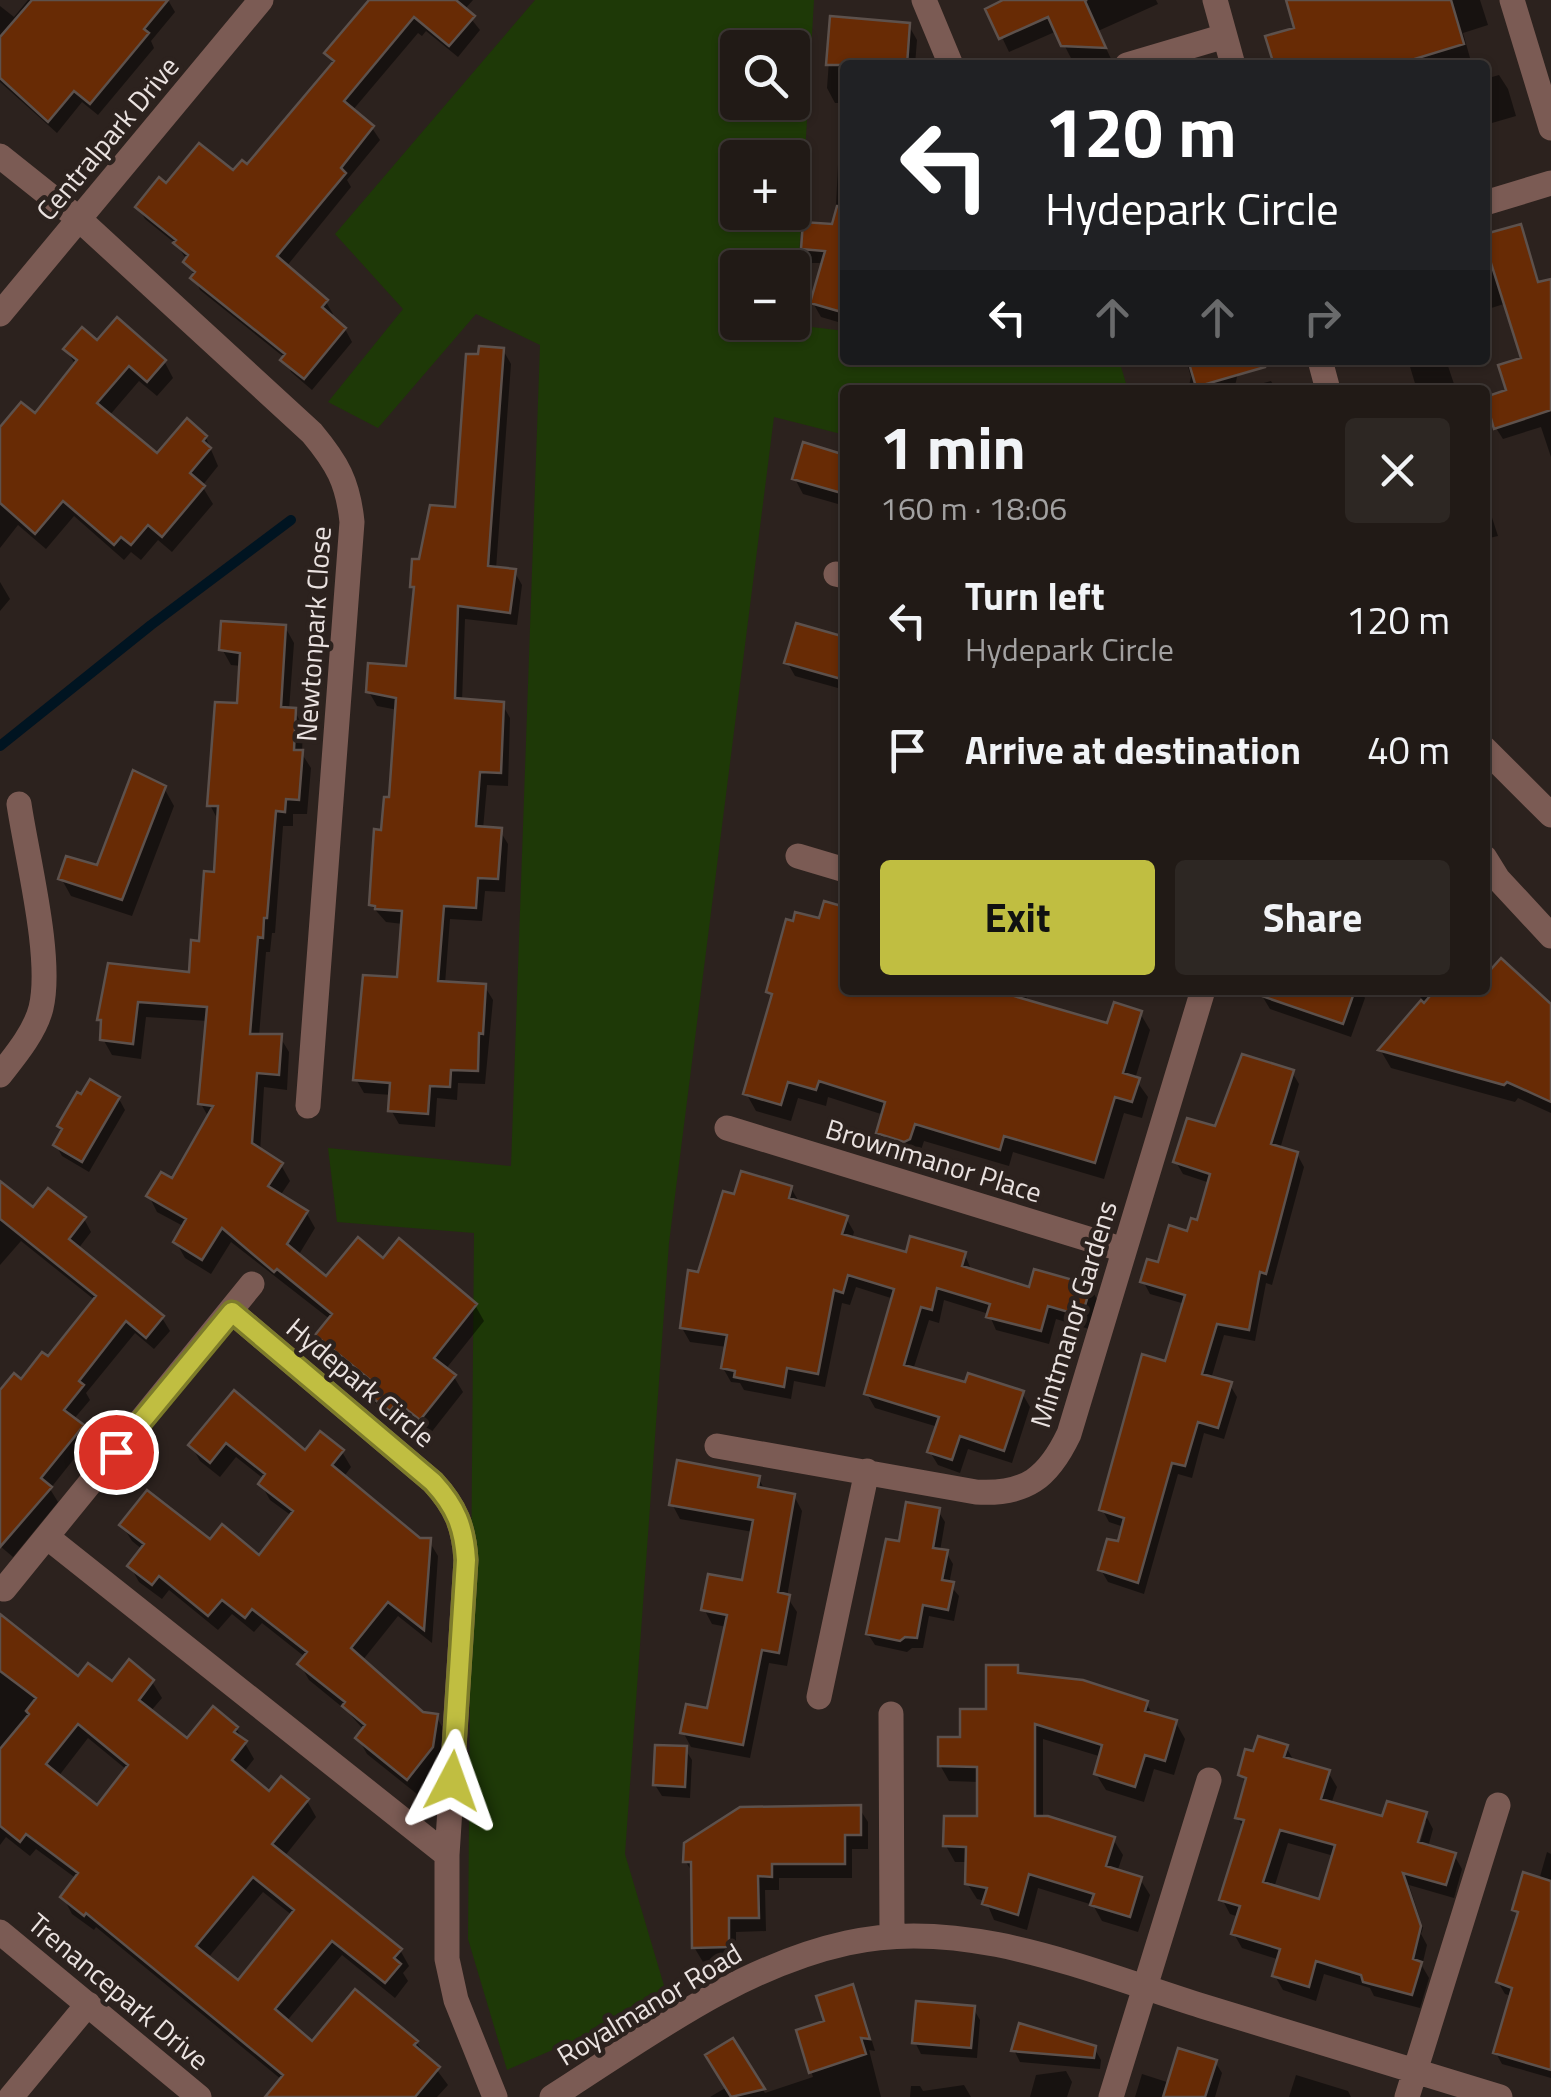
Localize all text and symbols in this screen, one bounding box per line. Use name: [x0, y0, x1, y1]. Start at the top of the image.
map controls: [720, 30, 810, 340]
button: search: [720, 30, 810, 120]
street label: Centralpark Drive: [25, 46, 189, 230]
text: 120 m: [1045, 78, 1237, 184]
icon: left: [880, 100, 1010, 230]
button: +: [720, 140, 810, 230]
text: Hydepark Circle: [1045, 174, 1339, 242]
button: −: [720, 250, 810, 340]
icon: left: [980, 290, 1035, 345]
icon: ahead: [1085, 290, 1140, 345]
icon: ahead: [1190, 290, 1245, 345]
icon: right: [1295, 290, 1350, 345]
text: 1 min: [880, 401, 1026, 492]
button: close: [1345, 418, 1450, 523]
text: 160 m · 18:06: [880, 484, 1067, 532]
street label: Newtonpark Close: [284, 525, 342, 743]
text: Turn left: [965, 567, 1105, 625]
text: 120 m: [1346, 591, 1450, 649]
icon: left: [880, 593, 935, 648]
text: Hydepark Circle: [965, 625, 1174, 673]
text: Arrive at destination: [965, 721, 1301, 779]
text: 40 m: [1367, 721, 1450, 779]
icon: arrive: [880, 723, 935, 778]
button: Exit: [880, 860, 1155, 975]
button: Share: [1175, 860, 1450, 975]
street label: Brownmanor Place: [821, 1107, 1047, 1213]
street label: Mintmanor Gardens: [1018, 1195, 1128, 1433]
street label: Hydepark Circle: [277, 1307, 445, 1457]
pin: [74, 1410, 159, 1495]
icon: arrive: [89, 1425, 144, 1480]
position arrow: [400, 1729, 504, 1833]
street label: Trenancepark Drive: [19, 1902, 219, 2080]
street label: Royalmanor Road: [548, 1932, 750, 2076]

